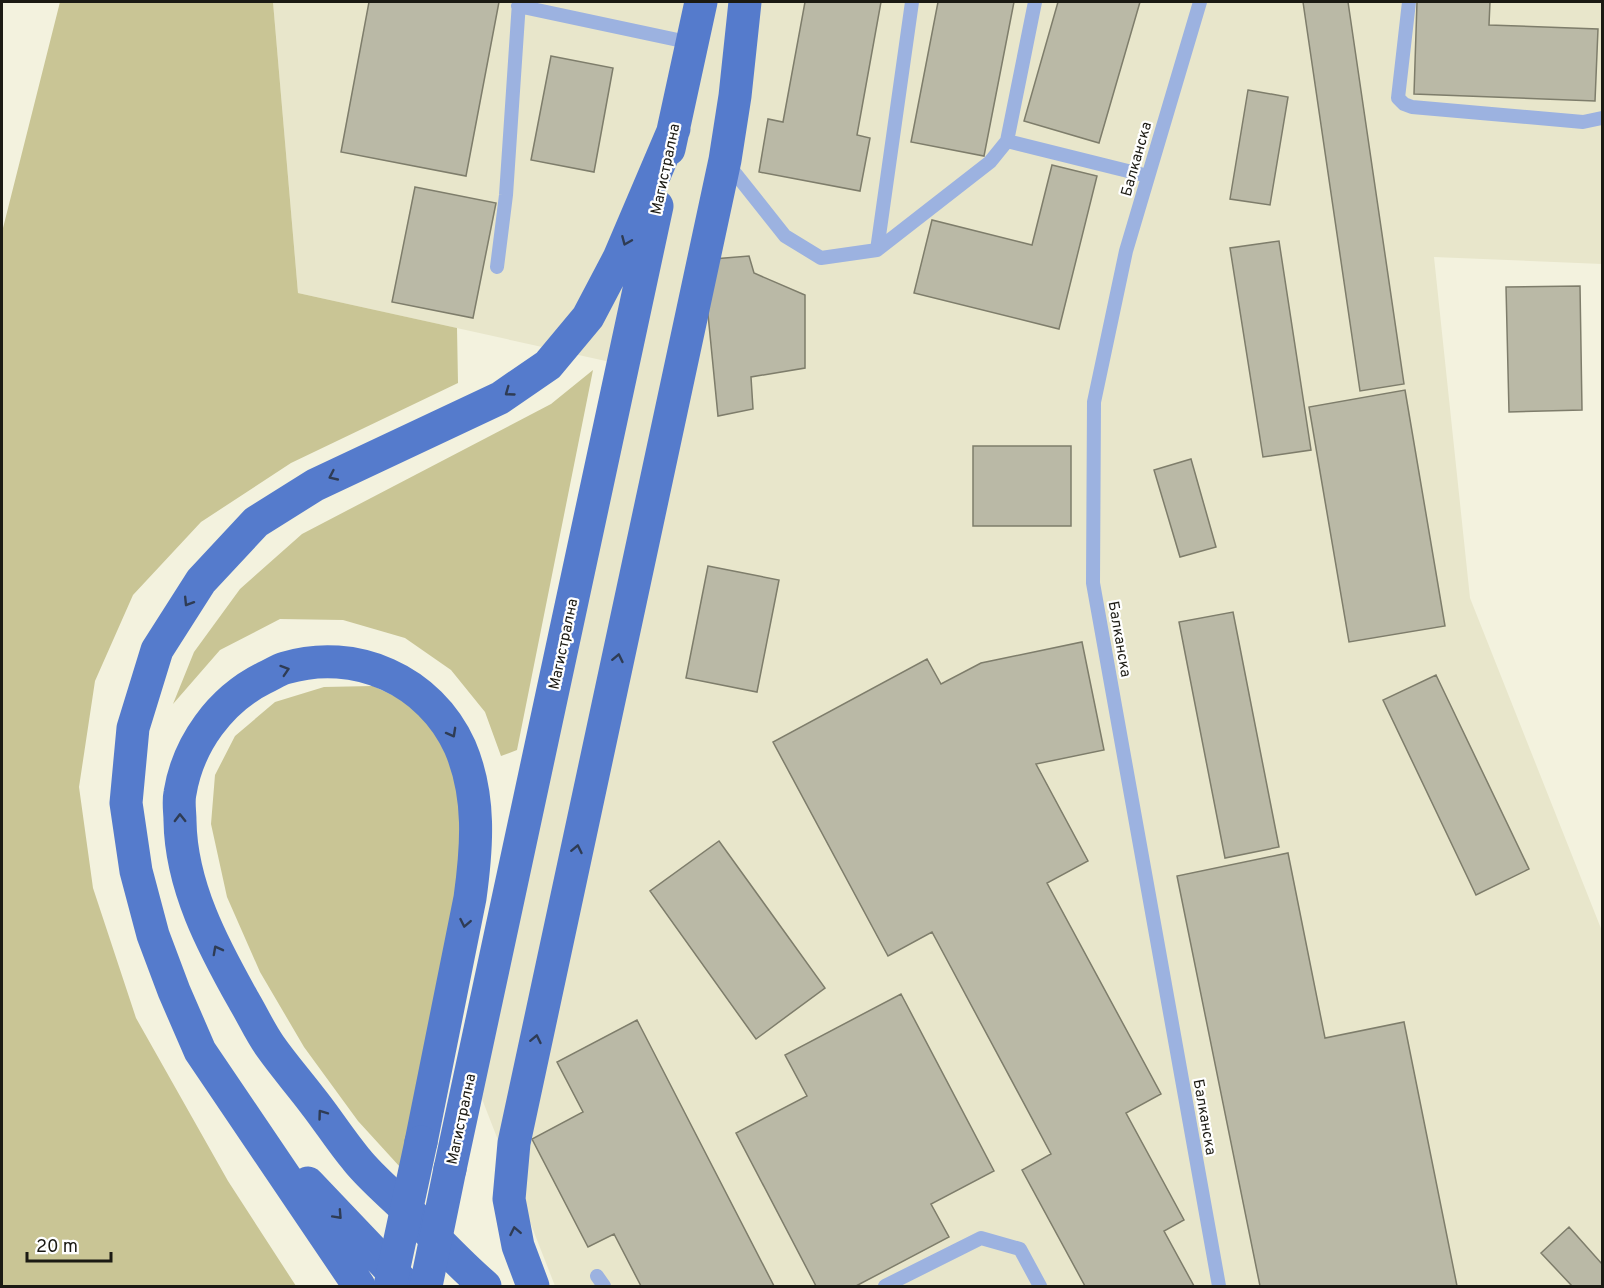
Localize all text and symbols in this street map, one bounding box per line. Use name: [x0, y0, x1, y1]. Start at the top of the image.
street label: Балканска: [1118, 120, 1157, 199]
street label: Магистрална: [648, 122, 685, 216]
one-way arrow: [621, 235, 633, 246]
one-way arrow: [505, 385, 516, 396]
one-way arrow: [329, 469, 340, 481]
one-way arrow: [184, 595, 195, 606]
street label: Магистрална: [546, 597, 583, 691]
street label: Балканска: [1102, 600, 1135, 679]
one-way arrow: [611, 653, 624, 663]
one-way arrow: [279, 664, 289, 677]
one-way arrow: [445, 727, 456, 737]
one-way arrow: [173, 813, 186, 822]
one-way arrow: [570, 844, 583, 854]
one-way arrow: [459, 918, 472, 928]
one-way arrow: [213, 946, 224, 957]
one-way arrow: [529, 1035, 542, 1045]
street label: Магистрална: [444, 1072, 481, 1166]
street label: Балканска: [1187, 1078, 1220, 1157]
one-way arrow: [318, 1109, 329, 1120]
one-way arrow: [331, 1208, 342, 1219]
scale bar: [27, 1225, 111, 1263]
one-way arrow: [509, 1227, 522, 1237]
text: 20 m: [36, 1236, 78, 1259]

